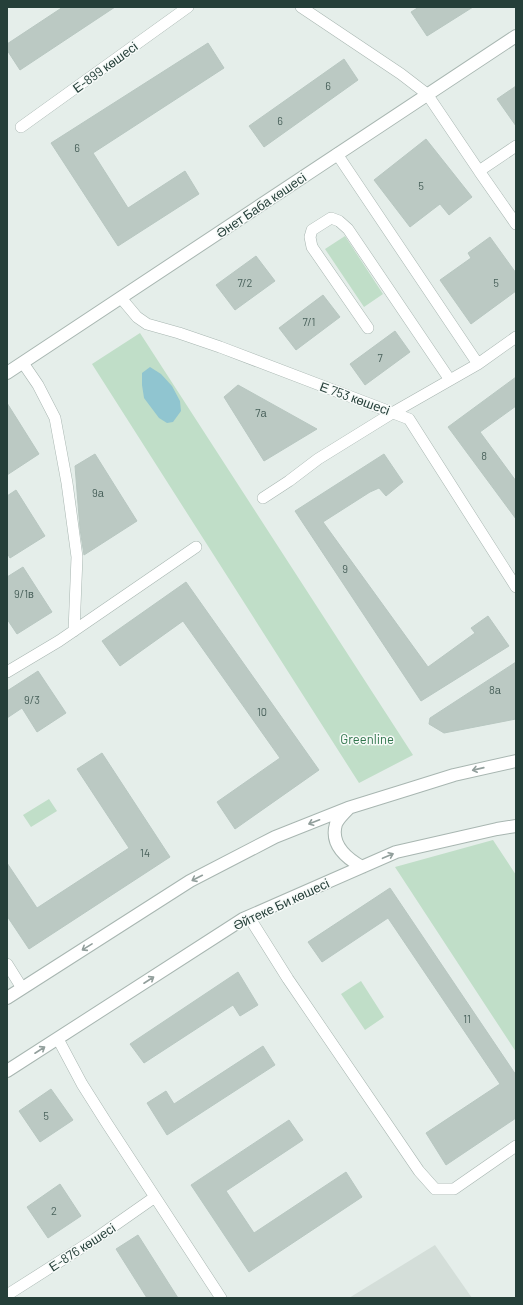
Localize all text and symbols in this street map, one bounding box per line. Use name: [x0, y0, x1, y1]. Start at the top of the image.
street label: Е-899 көшесі: [69, 38, 141, 96]
house number: 6: [325, 79, 331, 92]
house number: 6: [277, 114, 283, 127]
house number: 6: [74, 141, 80, 154]
street label: Әнет Баба көшесі: [213, 169, 309, 241]
house number: 5: [418, 179, 424, 192]
house number: 7/2: [238, 276, 253, 289]
house number: 5: [493, 276, 499, 289]
house number: 7/1: [303, 315, 315, 328]
house number: 7: [377, 351, 383, 364]
street label: Е 753 көшесі: [318, 378, 392, 418]
house number: 7а: [255, 406, 268, 419]
house number: 8: [481, 449, 487, 462]
house number: 9а: [92, 486, 105, 499]
house number: 9: [342, 562, 348, 575]
house number: 9/1в: [14, 587, 34, 600]
house number: 8а: [489, 683, 502, 696]
house number: 9/3: [24, 693, 40, 706]
house number: 10: [257, 705, 267, 718]
park label: Greenline: [340, 731, 394, 747]
one-way arrow: [472, 766, 485, 774]
one-way arrow: [309, 818, 321, 826]
house number: 14: [140, 846, 150, 859]
one-way arrow: [381, 851, 393, 859]
one-way arrow: [191, 875, 203, 882]
street label: Әйтеке Би көшесі: [230, 875, 332, 933]
one-way arrow: [82, 943, 93, 951]
one-way arrow: [143, 976, 154, 984]
house number: 11: [463, 1012, 471, 1025]
one-way arrow: [34, 1046, 45, 1054]
house number: 5: [43, 1109, 49, 1122]
house number: 2: [51, 1204, 57, 1217]
street label: Е-876 көшесі: [46, 1220, 118, 1274]

